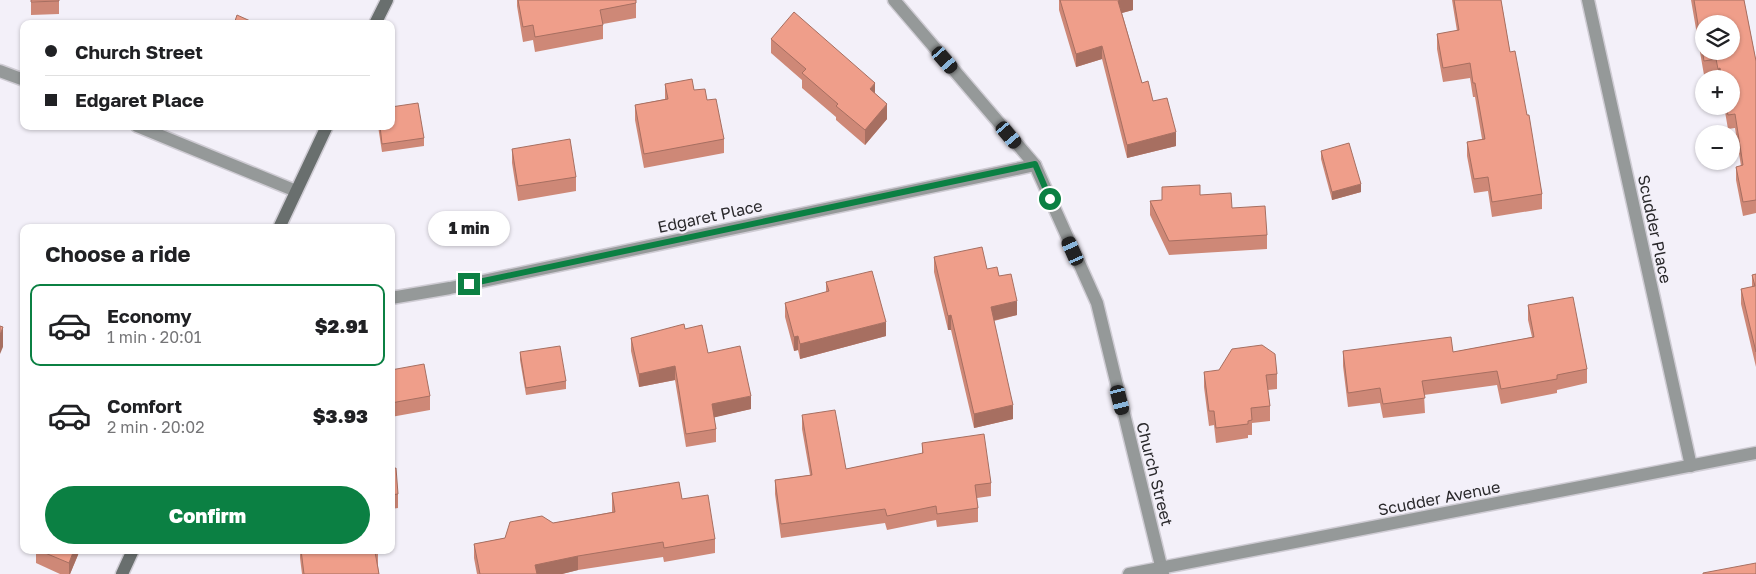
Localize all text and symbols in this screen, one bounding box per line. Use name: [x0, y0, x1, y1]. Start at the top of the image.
map controls: [1695, 15, 1740, 170]
button: layers: [1695, 15, 1740, 60]
text: Church Street: [75, 40, 203, 63]
car: [929, 44, 960, 76]
button: +: [1695, 70, 1740, 115]
text: Edgaret Place: [75, 88, 204, 111]
car: [993, 119, 1024, 151]
button: −: [1695, 125, 1740, 170]
street label: Scudder Place: [1634, 173, 1676, 285]
route start: [1039, 188, 1061, 210]
street label: Edgaret Place: [656, 195, 764, 237]
callout: 1 min: [428, 212, 510, 246]
text: 1 min: [449, 218, 489, 238]
car: [1060, 234, 1085, 268]
text: Choose a ride: [45, 240, 191, 267]
route end: [458, 273, 480, 295]
icon: car: [47, 303, 92, 348]
text: Economy: [107, 304, 192, 327]
text: $2.91: [315, 314, 368, 337]
text: 1 min · 20:01: [107, 327, 202, 347]
car: [1109, 384, 1130, 416]
icon: car: [47, 393, 92, 438]
text: Comfort: [107, 394, 182, 417]
text: $3.93: [313, 404, 368, 427]
text: 2 min · 20:02: [107, 417, 205, 437]
street label: Church Street: [1132, 420, 1178, 528]
street label: Scudder Avenue: [1376, 476, 1502, 520]
button: Confirm: [45, 486, 370, 544]

